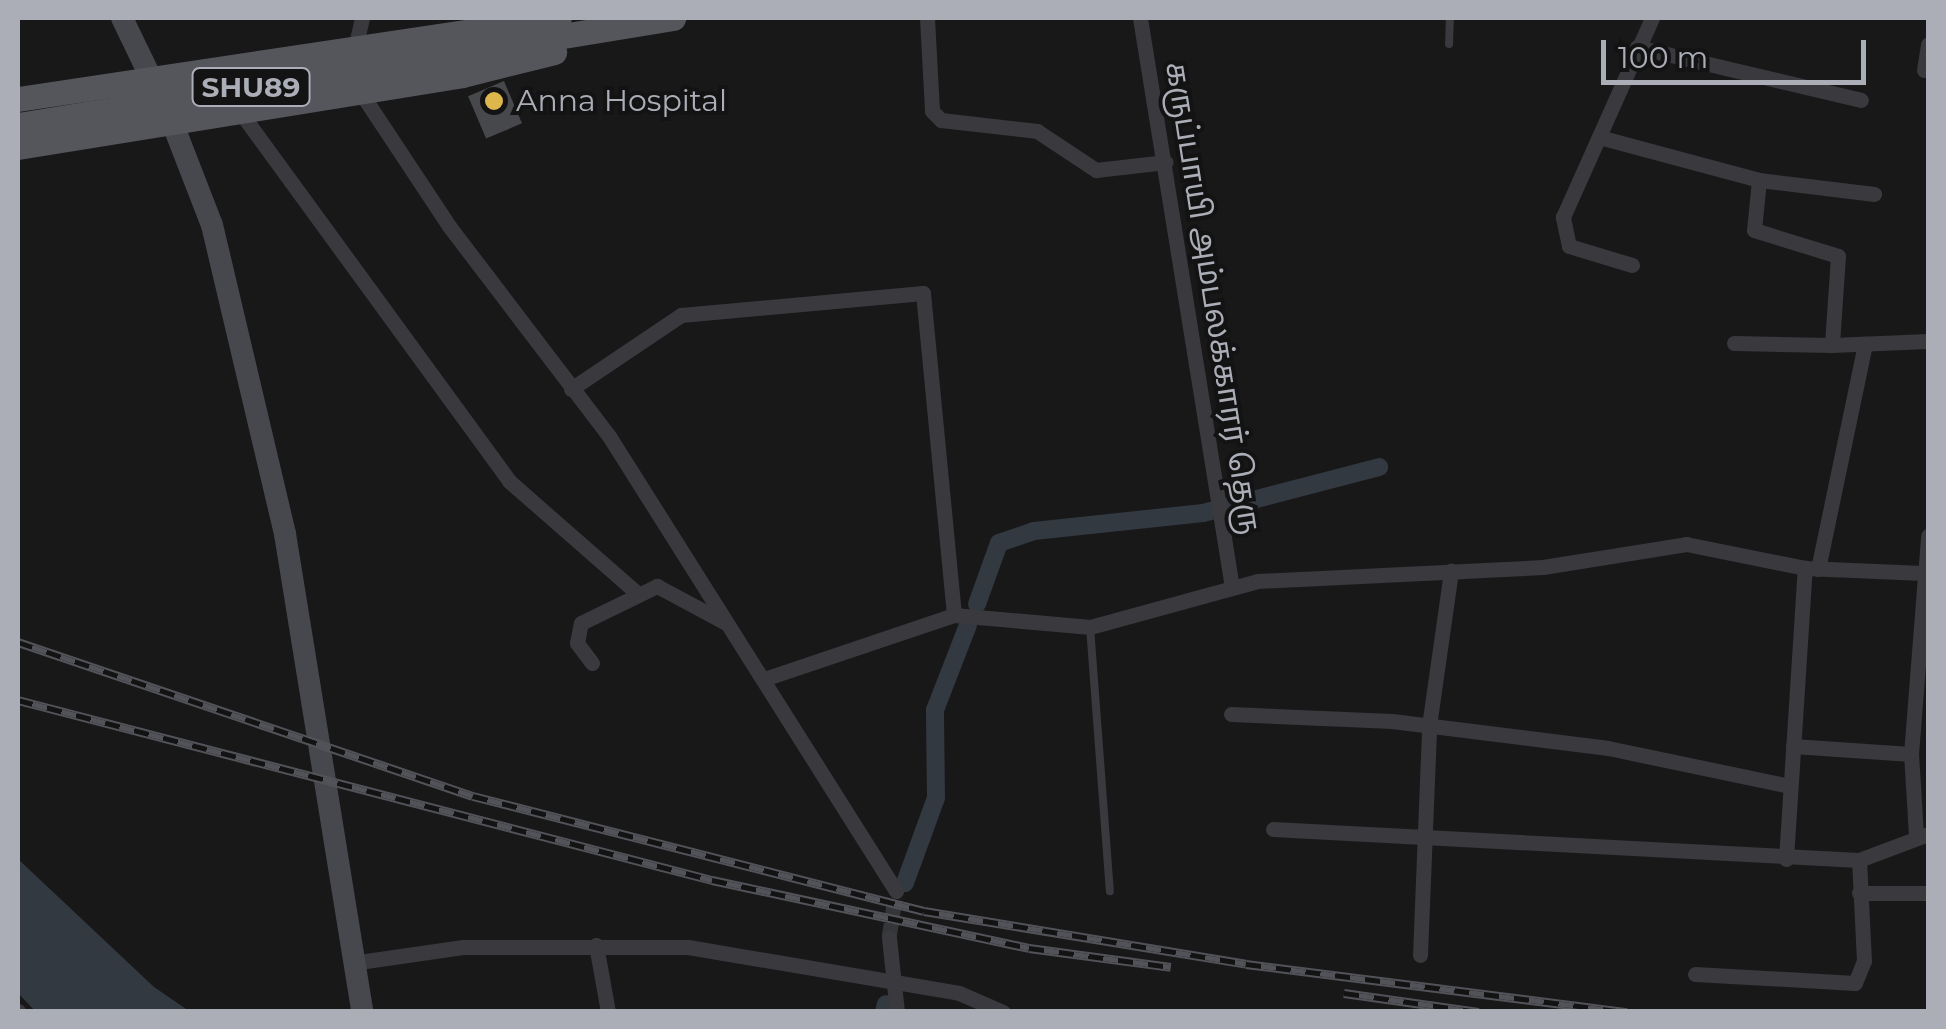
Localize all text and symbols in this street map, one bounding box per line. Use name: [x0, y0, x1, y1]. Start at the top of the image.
scale bar: [1606, 20, 1871, 82]
text: 100 m: [1618, 39, 1708, 76]
street label: கருப்பாயி அம்பலக்காரர் தெரு: [1158, 59, 1268, 537]
road number: SHU89: [191, 64, 311, 110]
place label: Anna Hospital: [516, 83, 727, 119]
marker: Anna Hospital: [481, 88, 507, 114]

